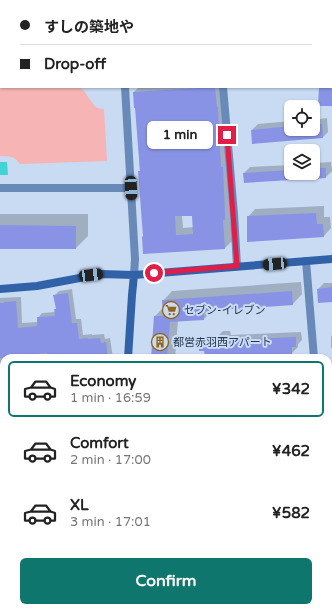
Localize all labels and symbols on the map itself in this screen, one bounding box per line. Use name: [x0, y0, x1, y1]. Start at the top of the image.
callout: 1 min: [147, 121, 213, 149]
route end: [218, 126, 236, 144]
car: [124, 176, 138, 200]
car: [263, 257, 287, 271]
route start: [145, 264, 163, 282]
car: [78, 268, 104, 282]
supermarket icon: セブン-イレブン: [161, 300, 181, 320]
place label: セブン-イレブン: [184, 304, 266, 317]
building icon: 都営赤羽西アパート: [150, 332, 170, 352]
place label: 都営赤羽西アパート: [173, 336, 272, 349]

